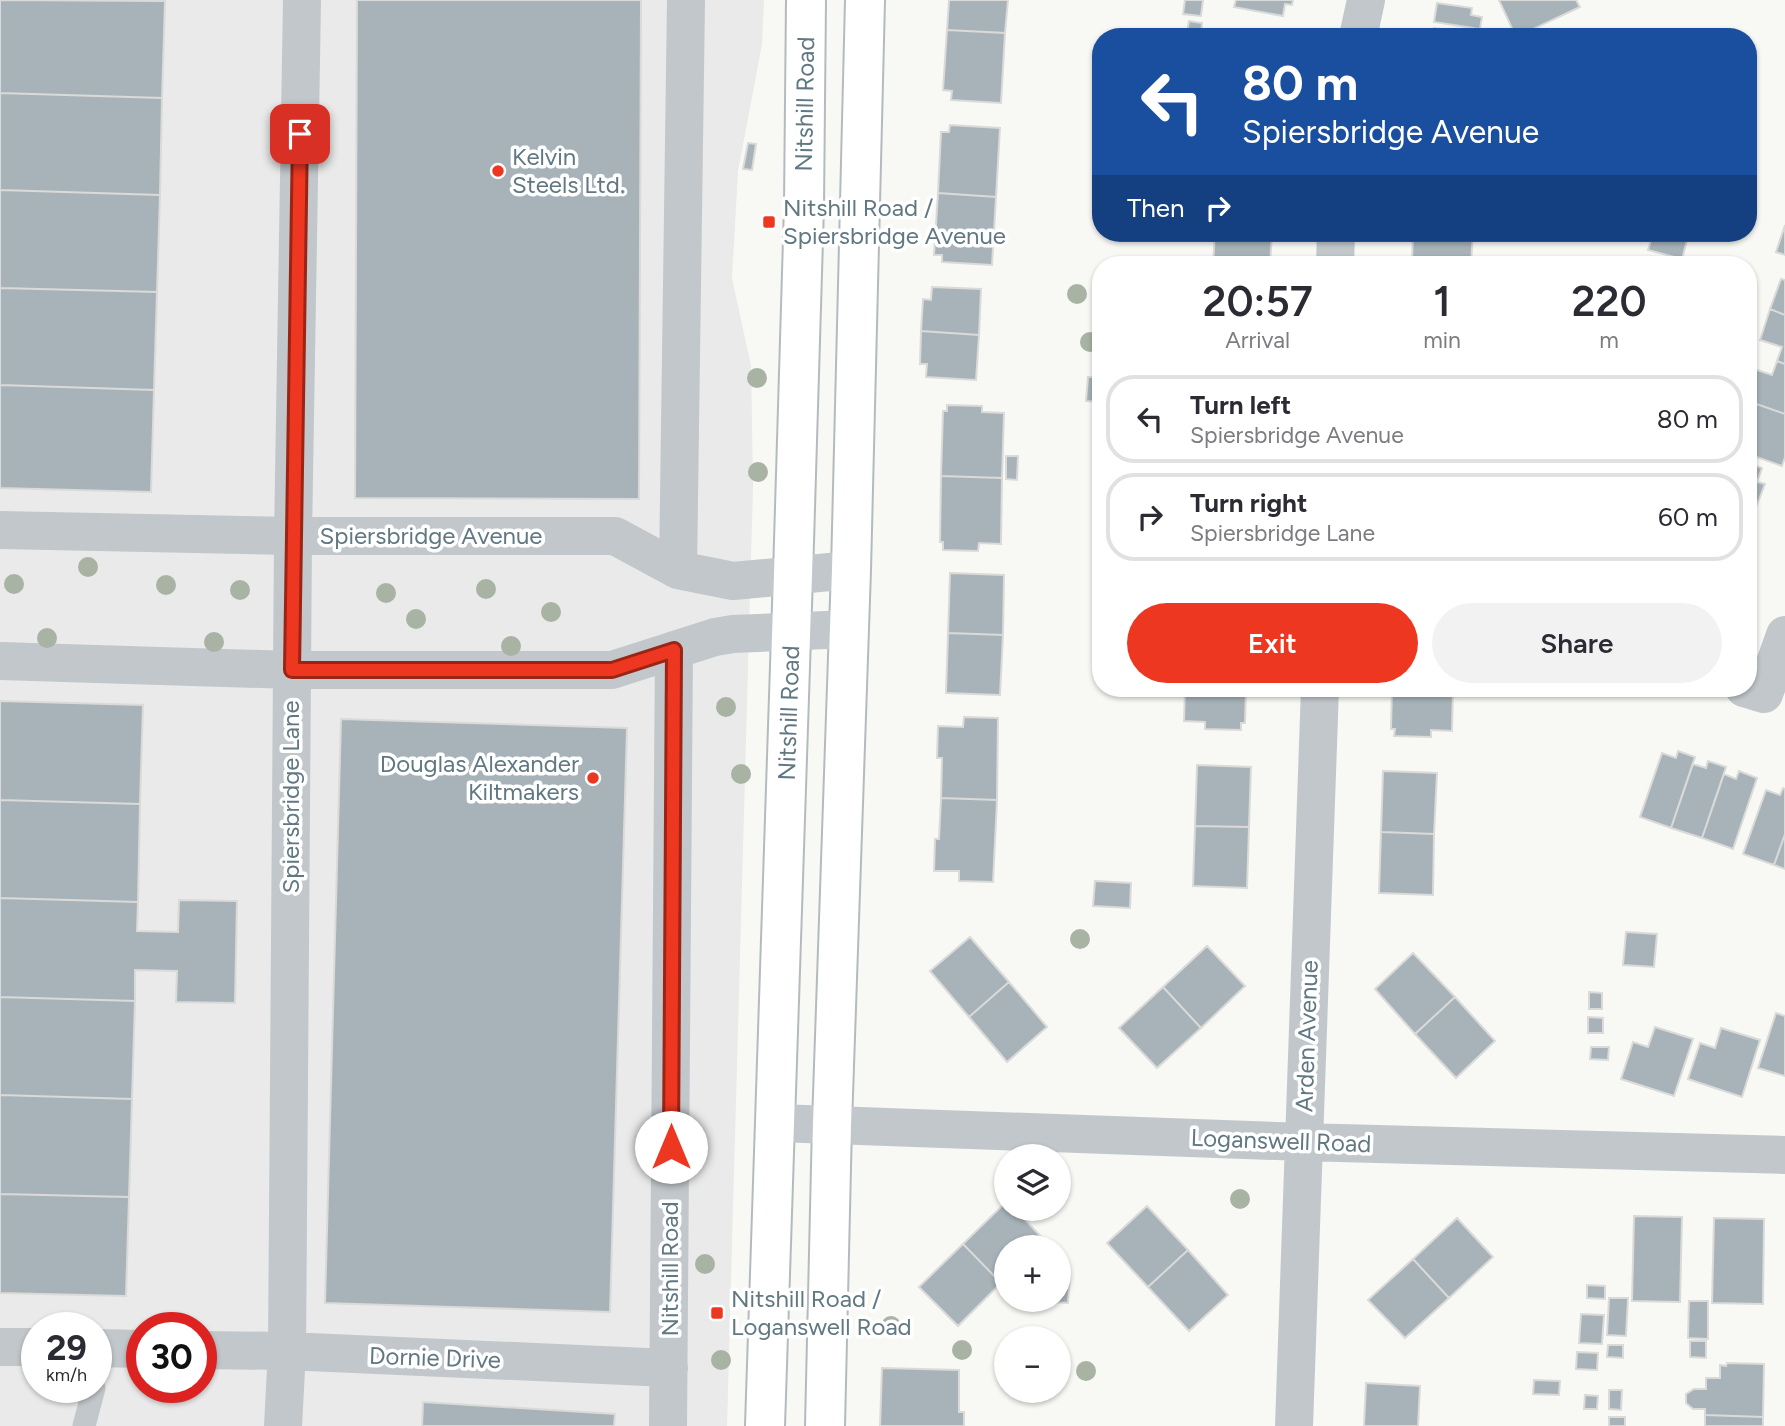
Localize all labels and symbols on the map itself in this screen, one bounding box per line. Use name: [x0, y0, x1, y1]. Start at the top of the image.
street label: Nitshill Road: [789, 36, 820, 172]
pin: [270, 104, 330, 164]
place label: Kelvin Steels Ltd.: [512, 142, 625, 199]
marker: Kelvin Steels Ltd.: [490, 163, 506, 179]
place label: Nitshill Road / Spiersbridge Avenue: [783, 193, 1006, 250]
marker: Nitshill Road / Spiersbridge Avenue: [761, 214, 777, 230]
street label: Spiersbridge Avenue: [320, 521, 542, 550]
street label: Nitshill Road: [772, 645, 805, 781]
street label: Spiersbridge Lane: [276, 700, 305, 894]
place label: Douglas Alexander Kiltmakers: [380, 749, 579, 806]
marker: Douglas Alexander Kiltmakers: [585, 770, 601, 786]
street label: Arden Avenue: [1289, 960, 1324, 1112]
position arrow: [634, 1110, 708, 1184]
street label: Loganswell Road: [1190, 1123, 1372, 1158]
street label: Nitshill Road: [655, 1201, 684, 1337]
place label: Nitshill Road / Loganswell Road: [731, 1284, 912, 1341]
marker: Nitshill Road / Loganswell Road: [709, 1305, 725, 1321]
speed limit sign: 30: [126, 1312, 217, 1403]
street label: Dornie Drive: [369, 1341, 502, 1374]

